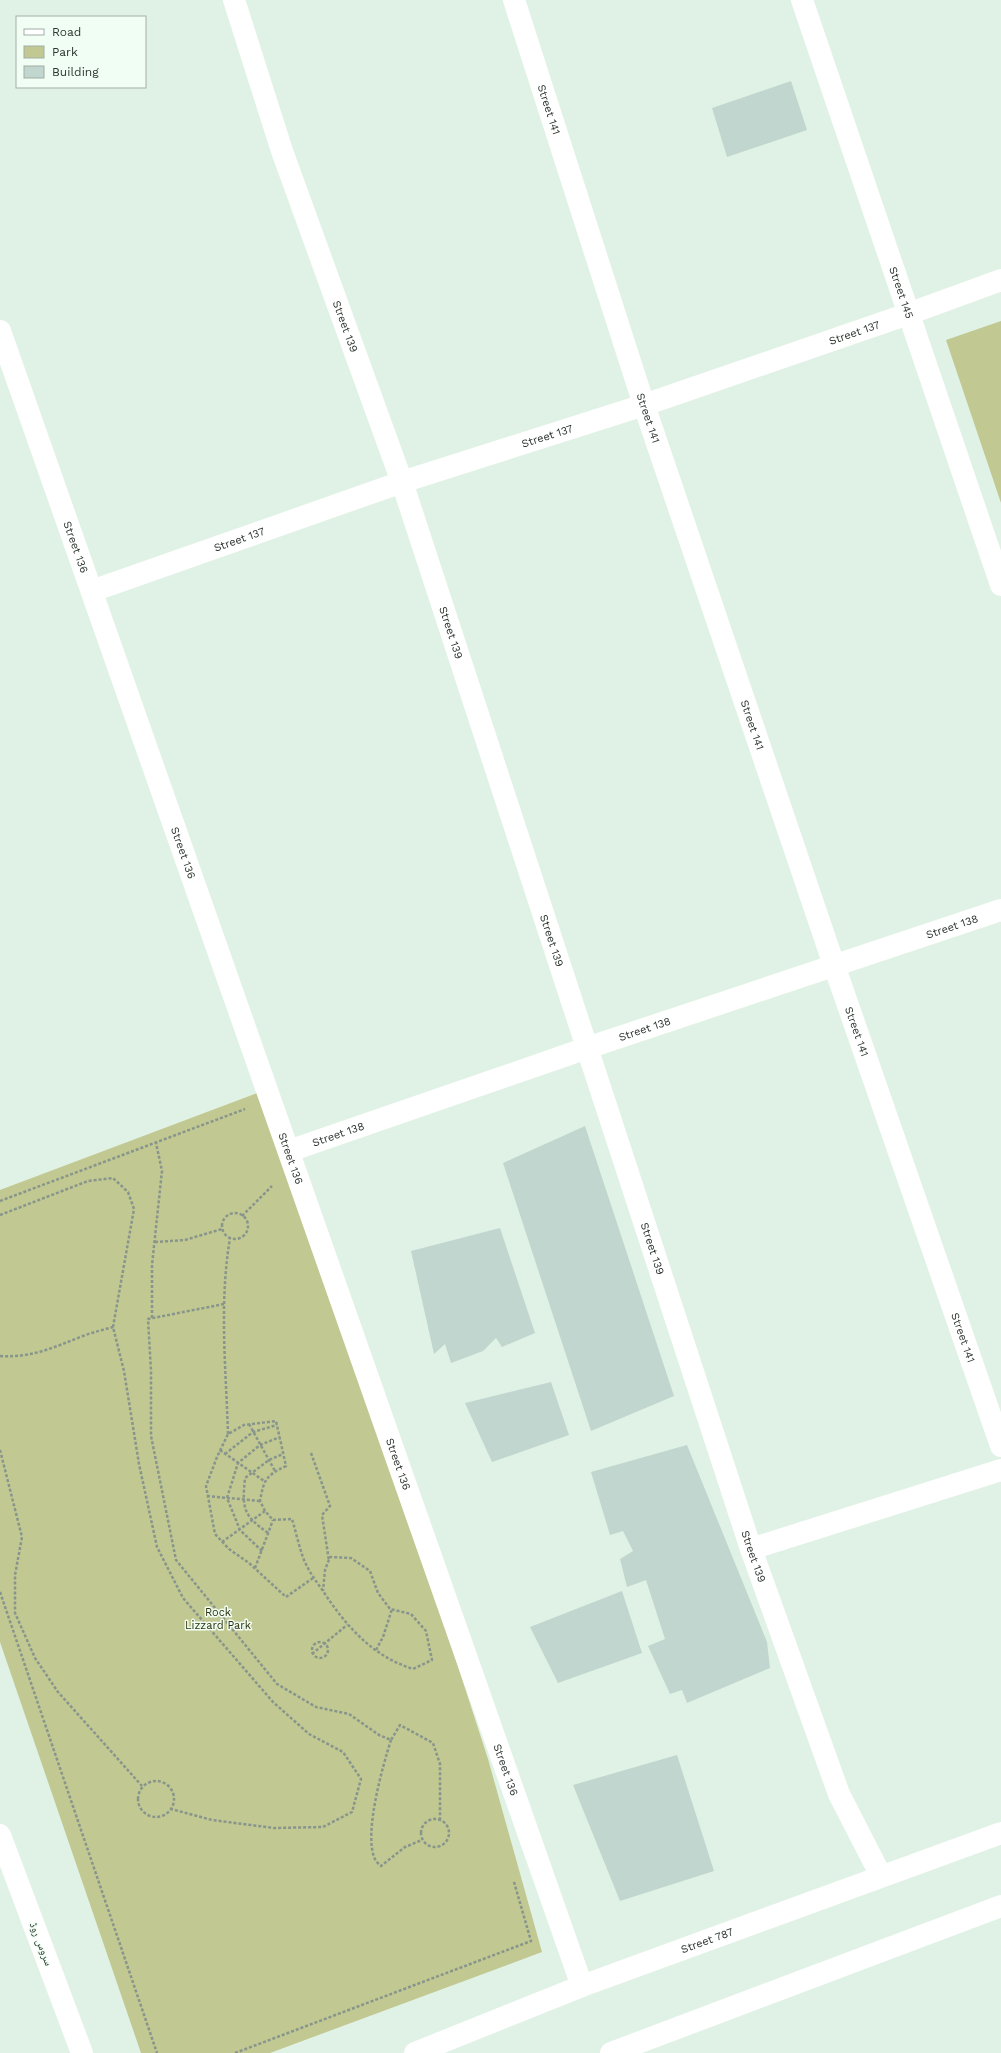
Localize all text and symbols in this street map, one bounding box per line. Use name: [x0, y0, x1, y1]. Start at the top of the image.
legend: [16, 16, 146, 88]
text: Road: [52, 25, 81, 39]
text: Park: [52, 45, 78, 59]
text: Building: [52, 65, 99, 79]
street label: Street 141: [535, 83, 563, 136]
street label: Street 145: [887, 265, 916, 320]
street label: Street 139: [330, 299, 361, 354]
street label: Street 137: [827, 318, 882, 347]
street label: Street 141: [634, 391, 663, 445]
street label: Street 137: [520, 422, 575, 450]
street label: Street 136: [61, 519, 91, 575]
street label: Street 137: [212, 524, 266, 554]
street label: Street 139: [437, 605, 466, 661]
street label: Street 141: [738, 698, 767, 751]
street label: Street 136: [168, 825, 199, 881]
street label: Street 138: [924, 912, 980, 941]
street label: Street 139: [537, 913, 567, 969]
street label: Street 141: [842, 1005, 872, 1058]
street label: Street 138: [617, 1014, 673, 1044]
street label: Street 138: [310, 1119, 366, 1149]
street label: Street 136: [276, 1131, 306, 1186]
street label: Street 139: [638, 1221, 667, 1276]
street label: Street 141: [949, 1311, 978, 1364]
street label: Street 136: [383, 1436, 414, 1492]
street label: Street 139: [739, 1529, 769, 1584]
park label: Rock Lizzard Park: [185, 1606, 251, 1632]
street label: Street 136: [491, 1742, 521, 1798]
street label: سروس روڈ: [27, 1920, 55, 1968]
street label: Street 787: [679, 1925, 735, 1956]

